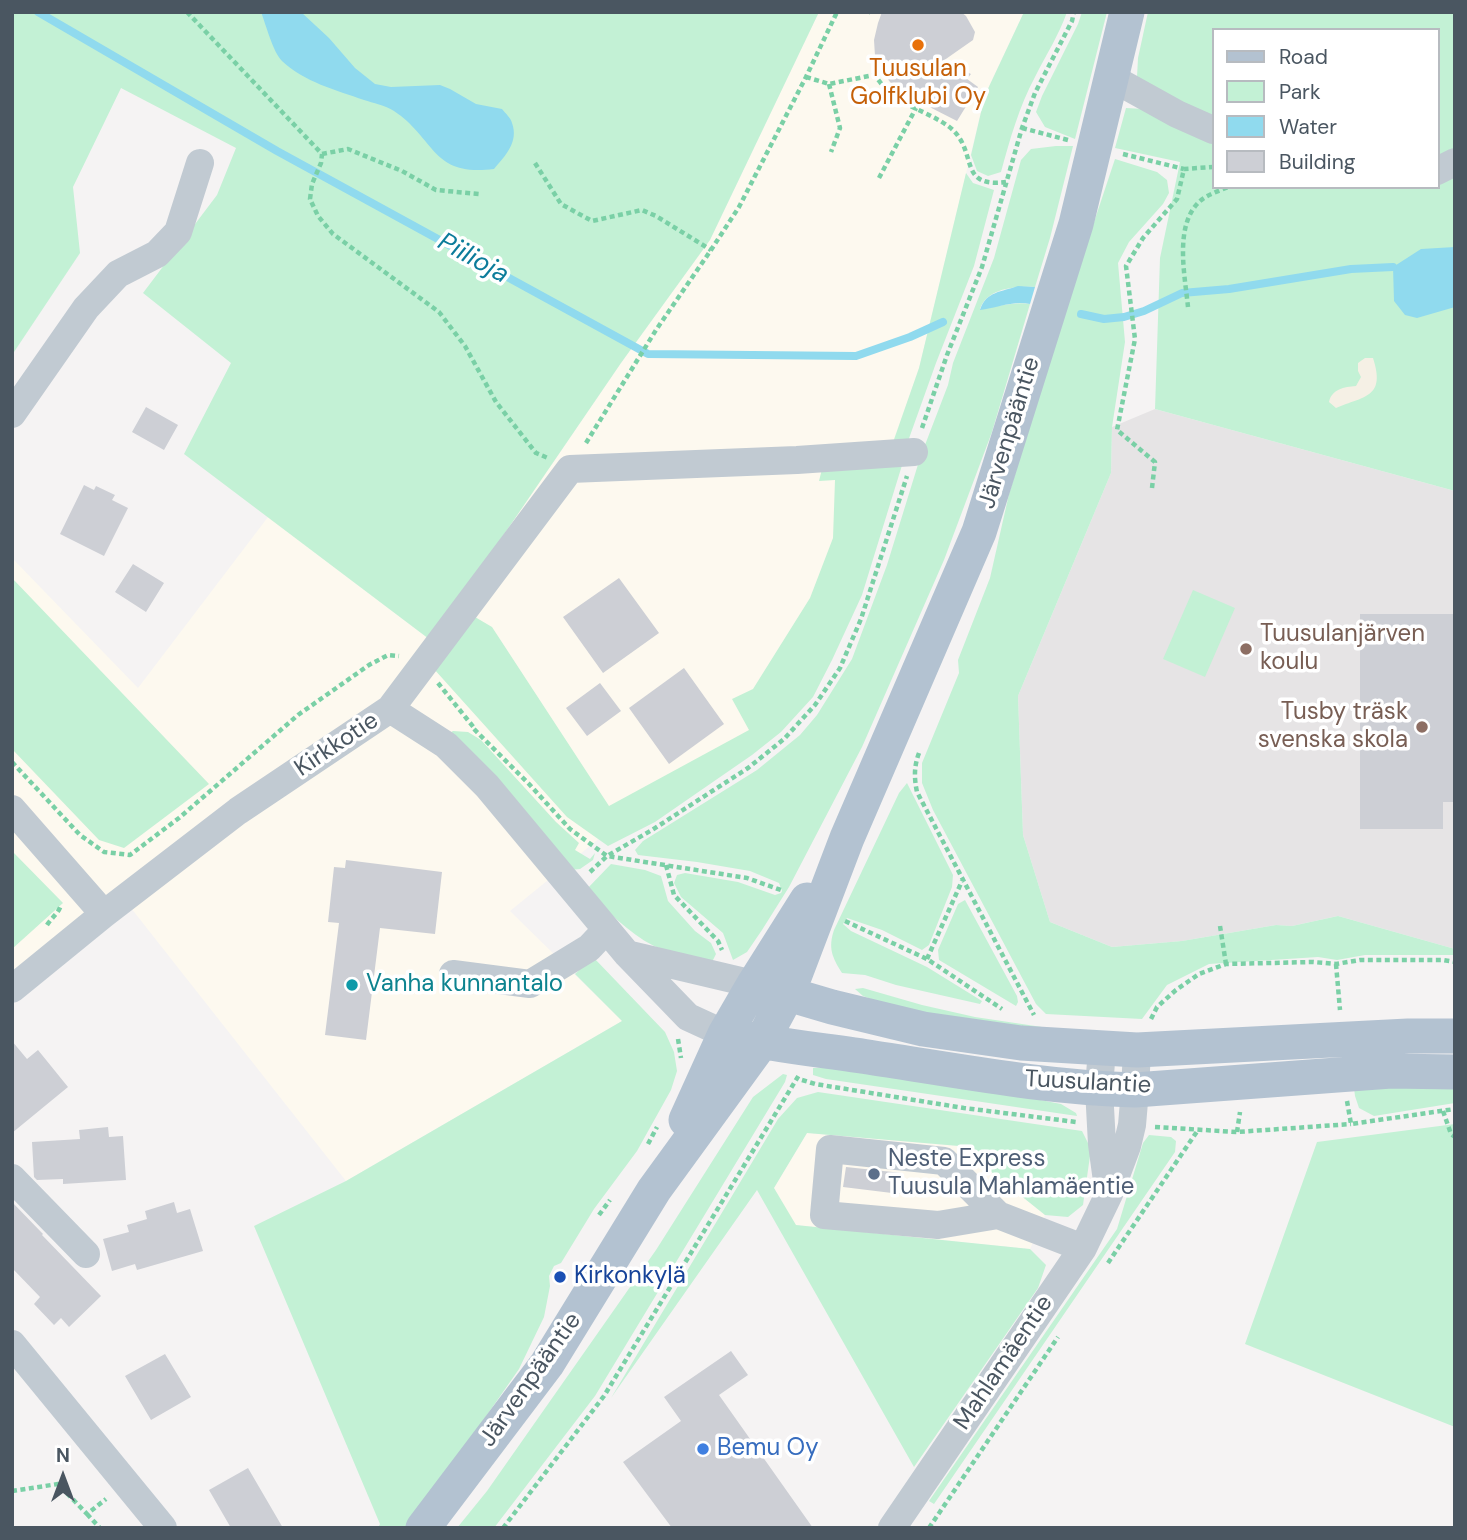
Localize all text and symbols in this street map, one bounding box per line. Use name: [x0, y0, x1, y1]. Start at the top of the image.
legend: [1212, 28, 1439, 189]
marker: Tuusulan Golfklubi Oy: [910, 37, 926, 53]
text: Road: [1279, 43, 1328, 71]
place label: Tuusulan Golfklubi Oy: [850, 56, 986, 112]
text: Park: [1279, 78, 1320, 106]
text: Water: [1279, 113, 1337, 141]
text: Building: [1279, 148, 1355, 176]
water label: Piilioja: [432, 227, 514, 291]
street label: Järvenpääntie: [973, 354, 1047, 512]
place label: Tuusulanjärven koulu: [1260, 621, 1425, 677]
marker: Tuusulanjärven koulu: [1238, 641, 1254, 657]
place label: Tusby träsk svenska skola: [1258, 699, 1408, 755]
street label: Kirkkotie: [290, 707, 384, 783]
marker: Tusby träsk svenska skola: [1414, 719, 1430, 735]
place label: Vanha kunnantalo: [366, 971, 563, 999]
marker: Vanha kunnantalo: [344, 977, 360, 993]
street label: Tuusulantie: [1024, 1065, 1152, 1101]
place label: Neste Express Tuusula Mahlamäentie: [888, 1146, 1134, 1202]
marker: Neste Express Tuusula Mahlamäentie: [866, 1166, 882, 1182]
place label: Kirkonkylä: [574, 1263, 686, 1291]
marker: Kirkonkylä: [552, 1269, 568, 1285]
street label: Mahlamäentie: [948, 1290, 1060, 1436]
street label: Järvenpääntie: [474, 1307, 588, 1453]
place label: Bemu Oy: [717, 1435, 819, 1463]
marker: Bemu Oy: [695, 1441, 711, 1457]
north arrow: [28, 1442, 98, 1512]
text: N: [56, 1443, 70, 1468]

